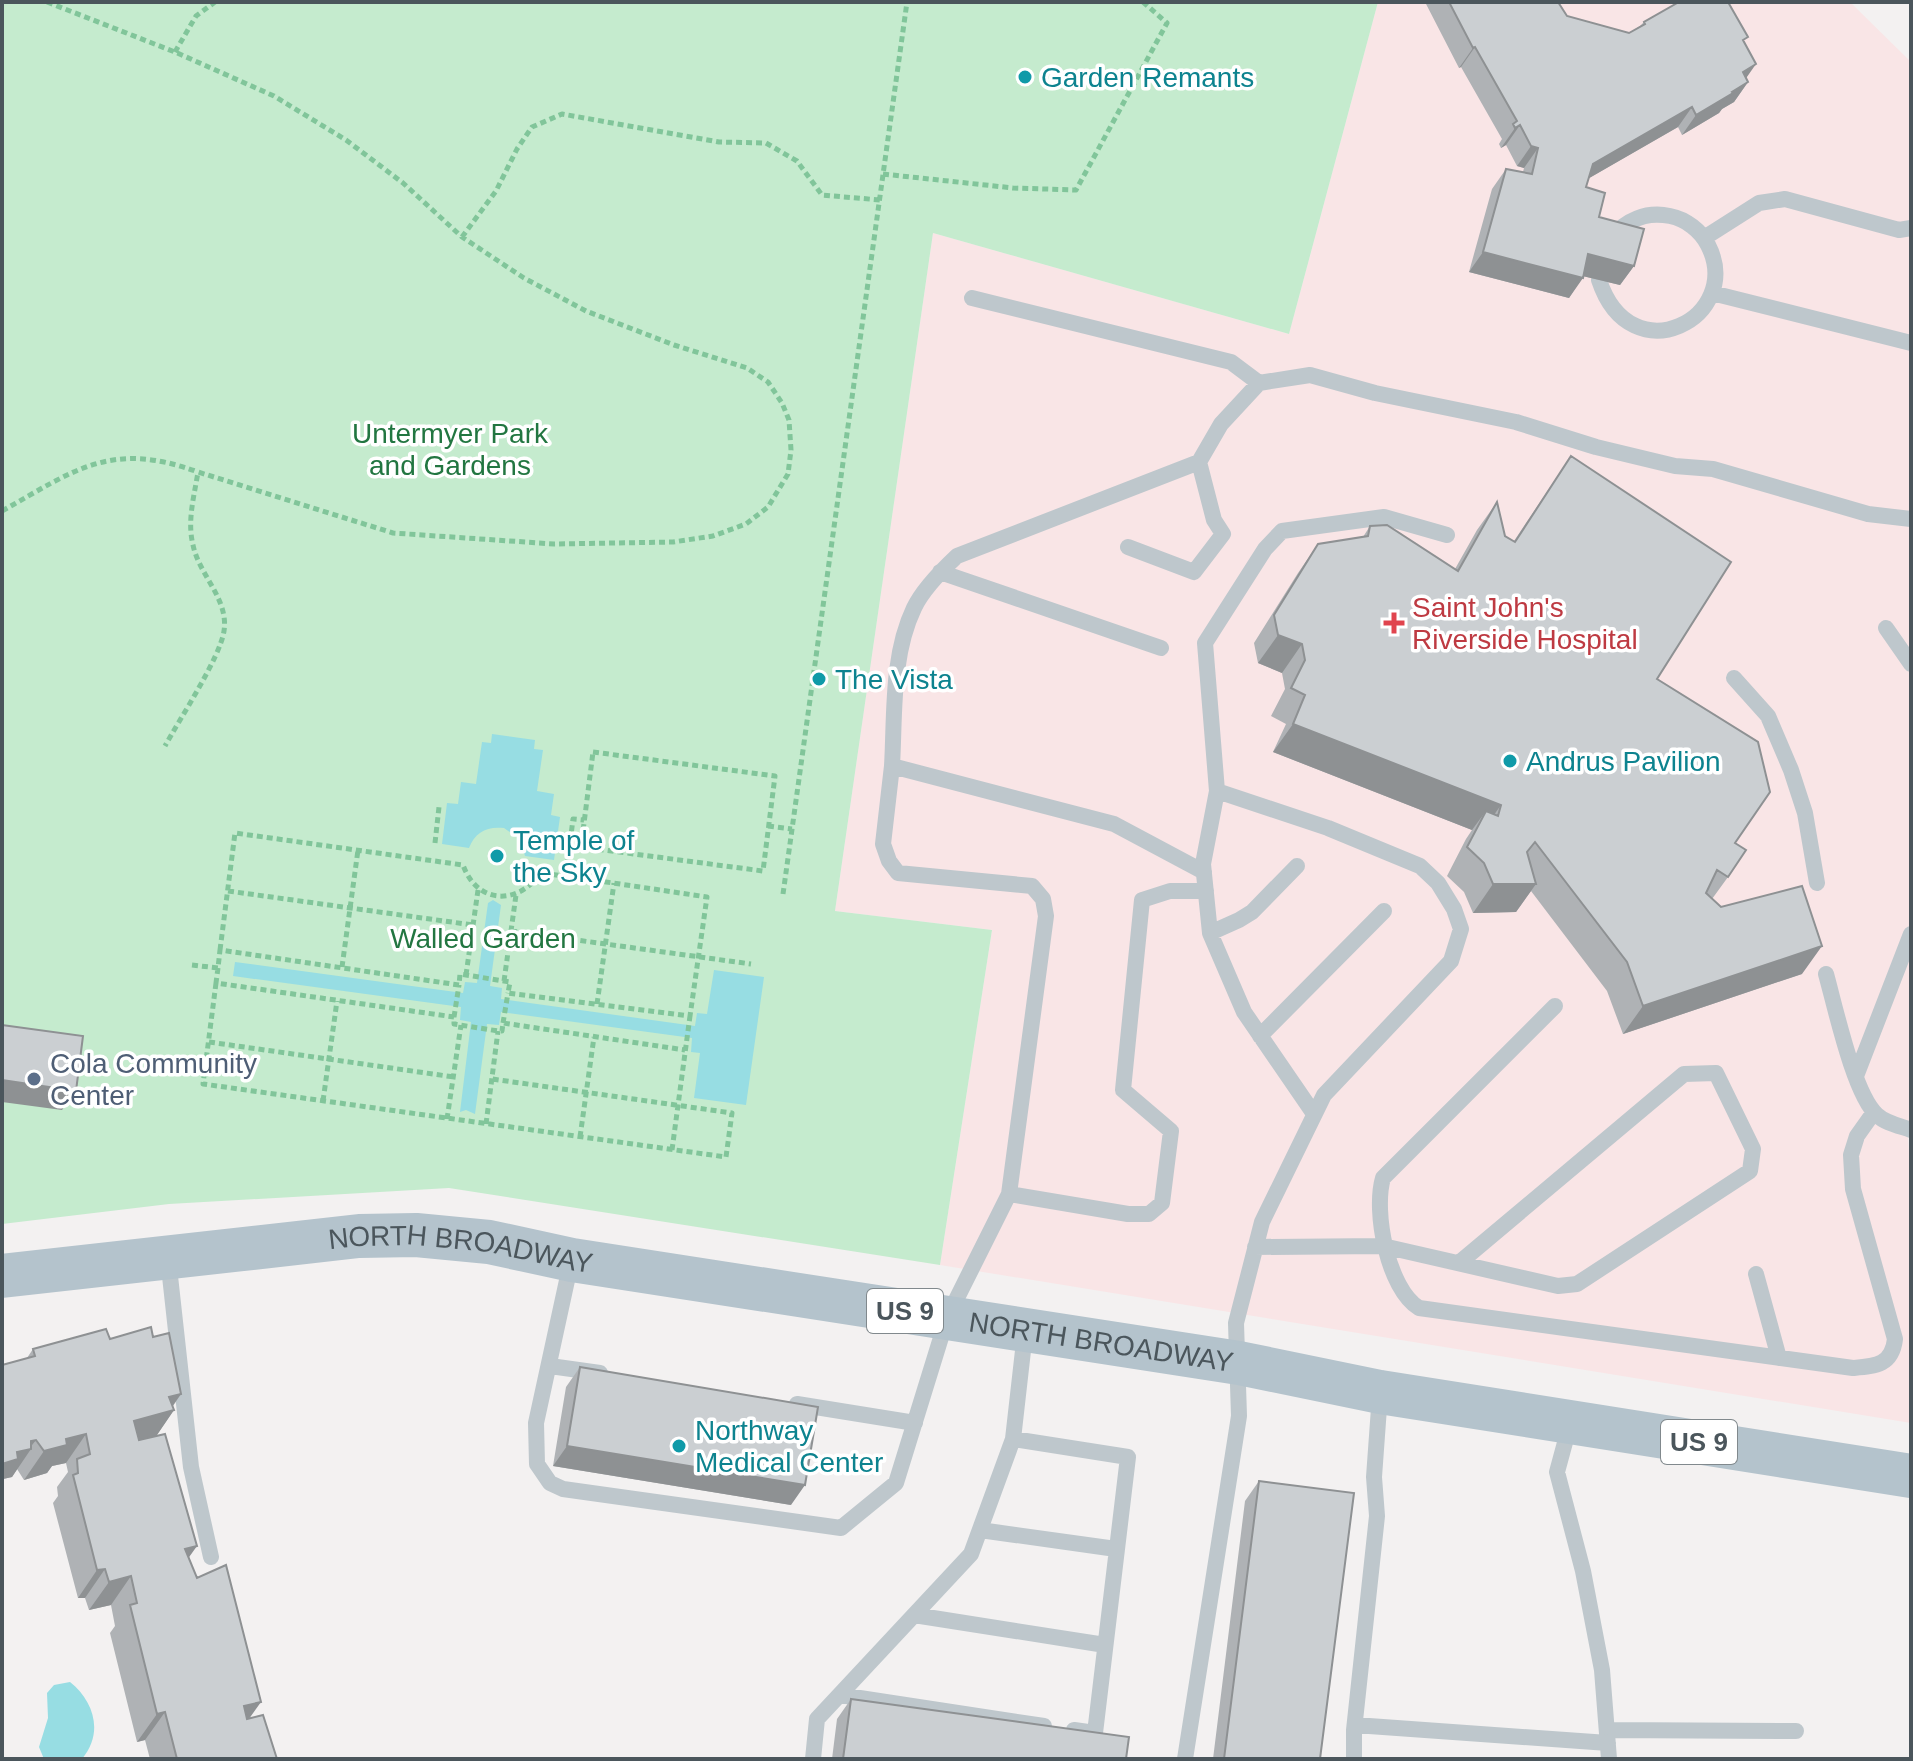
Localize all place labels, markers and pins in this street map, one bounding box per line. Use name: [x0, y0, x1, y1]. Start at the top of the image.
place label: Garden Remants: [1041, 62, 1254, 93]
marker: Garden Remants: [1016, 68, 1034, 86]
place label: Saint John's Riverside Hospital: [1412, 592, 1638, 655]
marker: Saint John's Riverside Hospital: [1383, 612, 1405, 634]
place label: The Vista: [835, 664, 953, 695]
marker: The Vista: [810, 670, 828, 688]
place label: Andrus Pavilion: [1526, 746, 1721, 777]
marker: Andrus Pavilion: [1501, 752, 1519, 770]
place label: Temple of the Sky: [513, 825, 635, 888]
marker: Temple of the Sky: [488, 847, 506, 865]
place label: Cola Community Center: [50, 1048, 257, 1111]
marker: Cola Community Center: [25, 1070, 43, 1088]
place label: Northway Medical Center: [695, 1415, 883, 1478]
marker: Northway Medical Center: [670, 1437, 688, 1455]

